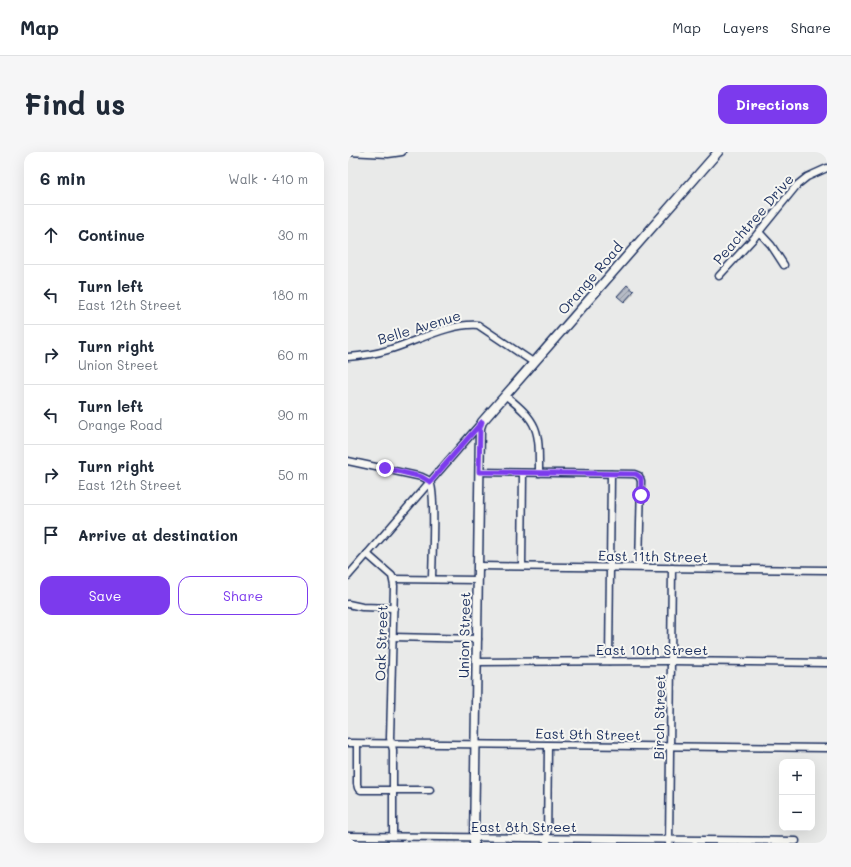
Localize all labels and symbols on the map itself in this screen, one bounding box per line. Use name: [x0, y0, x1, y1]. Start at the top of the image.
street label: Peachtree Drive: [708, 170, 798, 268]
street label: Orange Road: [553, 237, 627, 318]
street label: Belle Avenue: [375, 305, 463, 349]
route end: [376, 459, 394, 477]
route start: [632, 486, 650, 504]
street label: East 11th Street: [598, 546, 708, 566]
street label: Union Street: [454, 592, 474, 678]
street label: Oak Street: [370, 605, 392, 681]
street label: East 10th Street: [596, 640, 708, 659]
street label: Birch Street: [649, 674, 669, 760]
street label: East 9th Street: [535, 724, 641, 744]
street label: East 8th Street: [471, 817, 577, 836]

